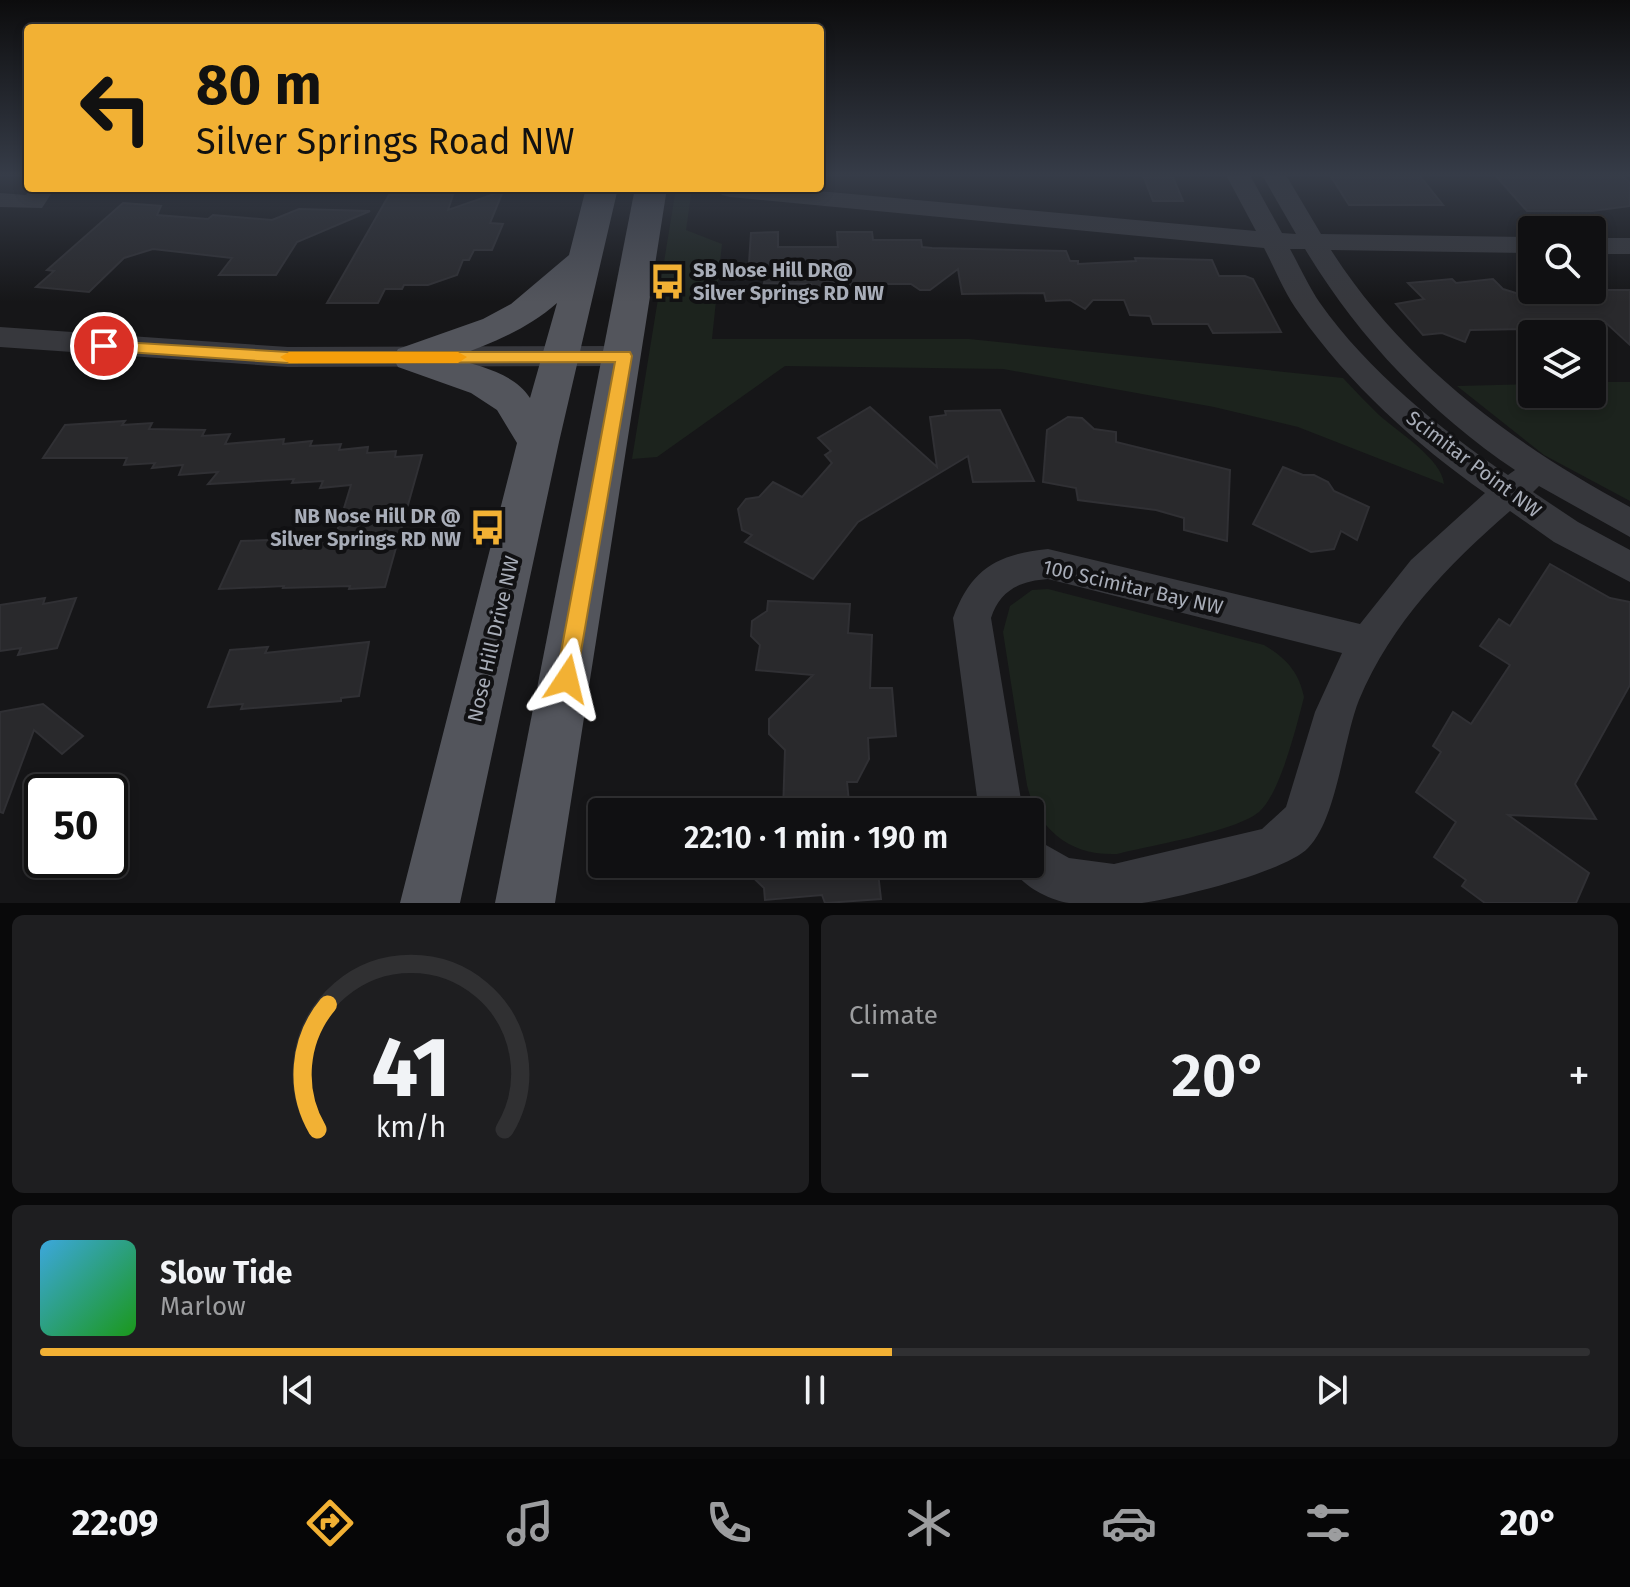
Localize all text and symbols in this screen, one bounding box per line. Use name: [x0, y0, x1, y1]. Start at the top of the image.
text: 80 m: [196, 52, 322, 119]
icon: left: [64, 56, 168, 160]
text: Silver Springs Road NW: [196, 120, 574, 164]
map controls: [1518, 216, 1606, 408]
button: search: [1518, 216, 1606, 304]
place label: SB Nose Hill DR@ Silver Springs RD NW: [693, 258, 884, 305]
bus stop icon: SB Nose Hill DR@ Silver Springs RD NW: [648, 263, 686, 301]
pin: [70, 312, 138, 380]
button: layers: [1518, 320, 1606, 408]
icon: arrive: [82, 324, 126, 368]
street label: Scimitar Point NW: [1402, 405, 1547, 523]
place label: NB Nose Hill DR @ Silver Springs RD NW: [270, 504, 461, 551]
bus stop icon: NB Nose Hill DR @ Silver Springs RD NW: [468, 508, 506, 546]
street label: Nose Hill Drive NW: [462, 553, 524, 724]
street label: 100 Scimitar Bay NW: [1041, 555, 1226, 620]
position arrow: [525, 637, 609, 721]
speed limit sign: 50: [24, 774, 128, 878]
text: 22:10 · 1 min · 190 m: [684, 820, 948, 856]
text: Climate: [849, 1000, 938, 1031]
text: 41: [371, 1018, 450, 1118]
text: 20°: [1171, 1040, 1268, 1112]
text: −: [849, 1049, 871, 1102]
text: +: [1568, 1049, 1590, 1102]
text: km/h: [375, 1110, 446, 1145]
text: Slow Tide: [160, 1255, 292, 1291]
text: Marlow: [160, 1291, 246, 1322]
icon: previous: [276, 1368, 320, 1412]
icon: pause: [793, 1368, 837, 1412]
icon: next: [1310, 1368, 1354, 1412]
icon: directions: [302, 1495, 358, 1551]
icon: music: [502, 1495, 558, 1551]
icon: phone: [701, 1495, 757, 1551]
icon: climate: [901, 1495, 957, 1551]
icon: car: [1101, 1495, 1157, 1551]
icon: filters: [1300, 1495, 1356, 1551]
text: 22:09: [72, 1501, 159, 1545]
text: 20°: [1500, 1501, 1558, 1545]

